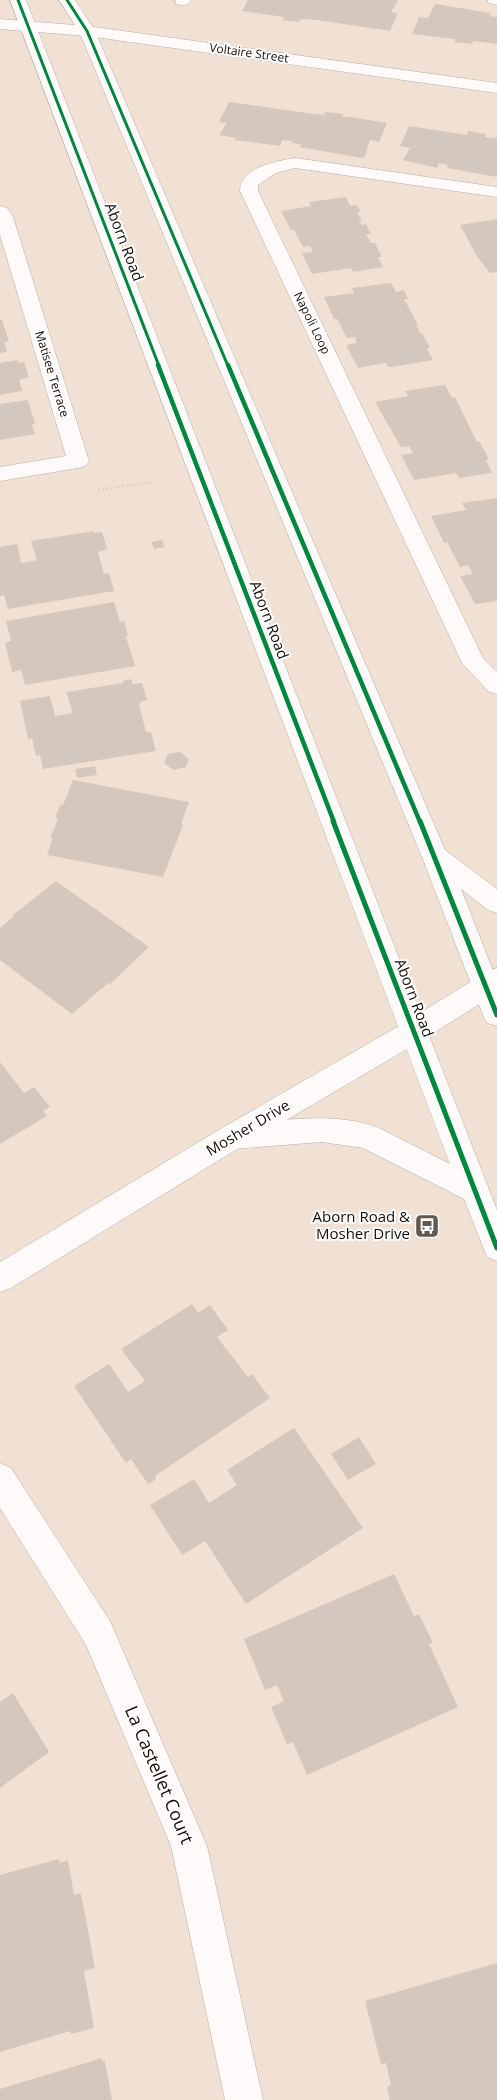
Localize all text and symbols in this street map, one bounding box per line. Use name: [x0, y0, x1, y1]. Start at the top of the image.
street label: Voltaire Street: [208, 39, 290, 66]
street label: Aborn Road: [101, 199, 149, 284]
street label: Napoli Loop: [290, 289, 335, 357]
street label: Matisee Terrace: [31, 329, 74, 419]
street label: Aborn Road: [246, 577, 294, 662]
street label: Aborn Road: [391, 955, 439, 1040]
street label: Mosher Drive: [202, 1094, 293, 1160]
place label: Aborn Road & Mosher Drive: [312, 1206, 410, 1243]
bus stop icon: Aborn Road & Mosher Drive: [414, 1213, 440, 1239]
street label: La Castellet Court: [120, 1702, 200, 1847]

